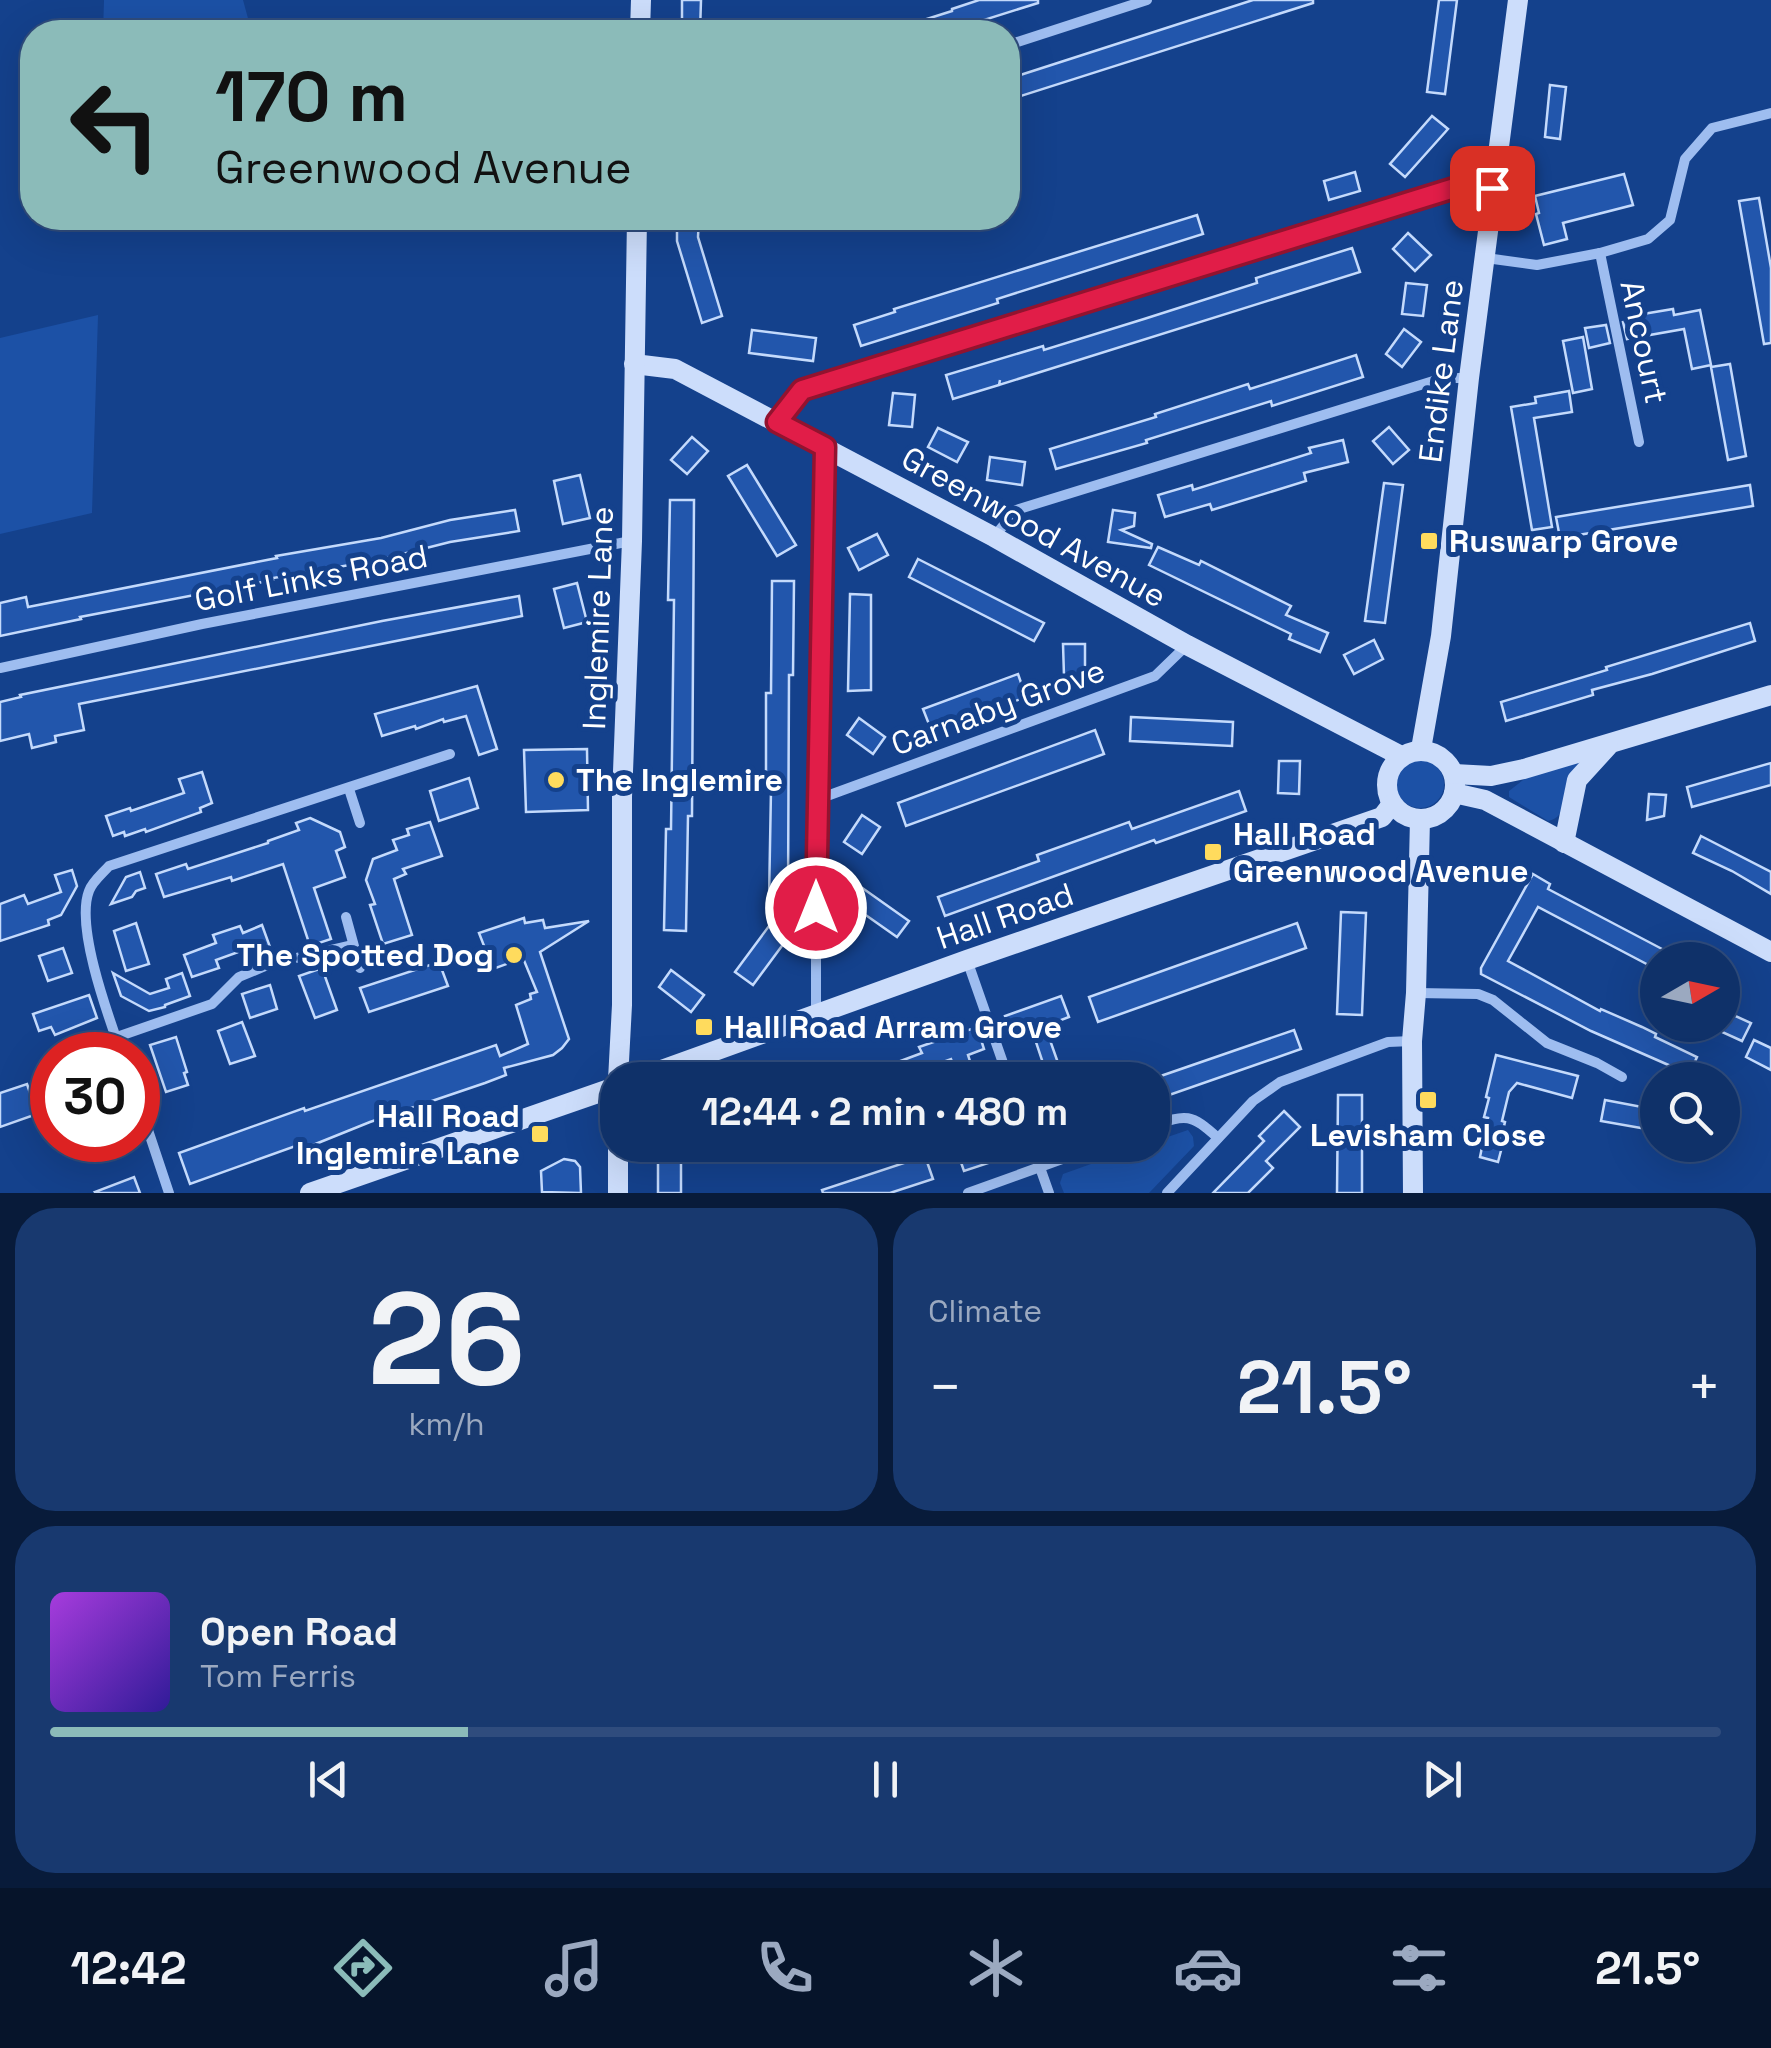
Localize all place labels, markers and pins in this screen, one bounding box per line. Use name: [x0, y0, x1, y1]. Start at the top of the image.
pin: [1450, 146, 1535, 231]
place label: Ruswarp Grove: [1449, 521, 1678, 561]
marker: Ruswarp Grove: [1418, 530, 1440, 552]
place label: The Inglemire: [576, 760, 783, 800]
marker: The Inglemire: [545, 769, 567, 791]
place label: Hall Road Greenwood Avenue: [1233, 814, 1528, 891]
marker: Hall Road Greenwood Avenue: [1202, 841, 1224, 863]
place label: The Spotted Dog: [236, 935, 494, 975]
marker: The Spotted Dog: [503, 944, 525, 966]
place label: Hall Road Arram Grove: [724, 1007, 1062, 1047]
marker: Hall Road Arram Grove: [693, 1016, 715, 1038]
marker: Levisham Close: [1417, 1089, 1439, 1111]
place label: Hall Road Inglemire Lane: [296, 1096, 520, 1173]
place label: Levisham Close: [1310, 1115, 1546, 1155]
marker: Hall Road Inglemire Lane: [529, 1123, 551, 1145]

